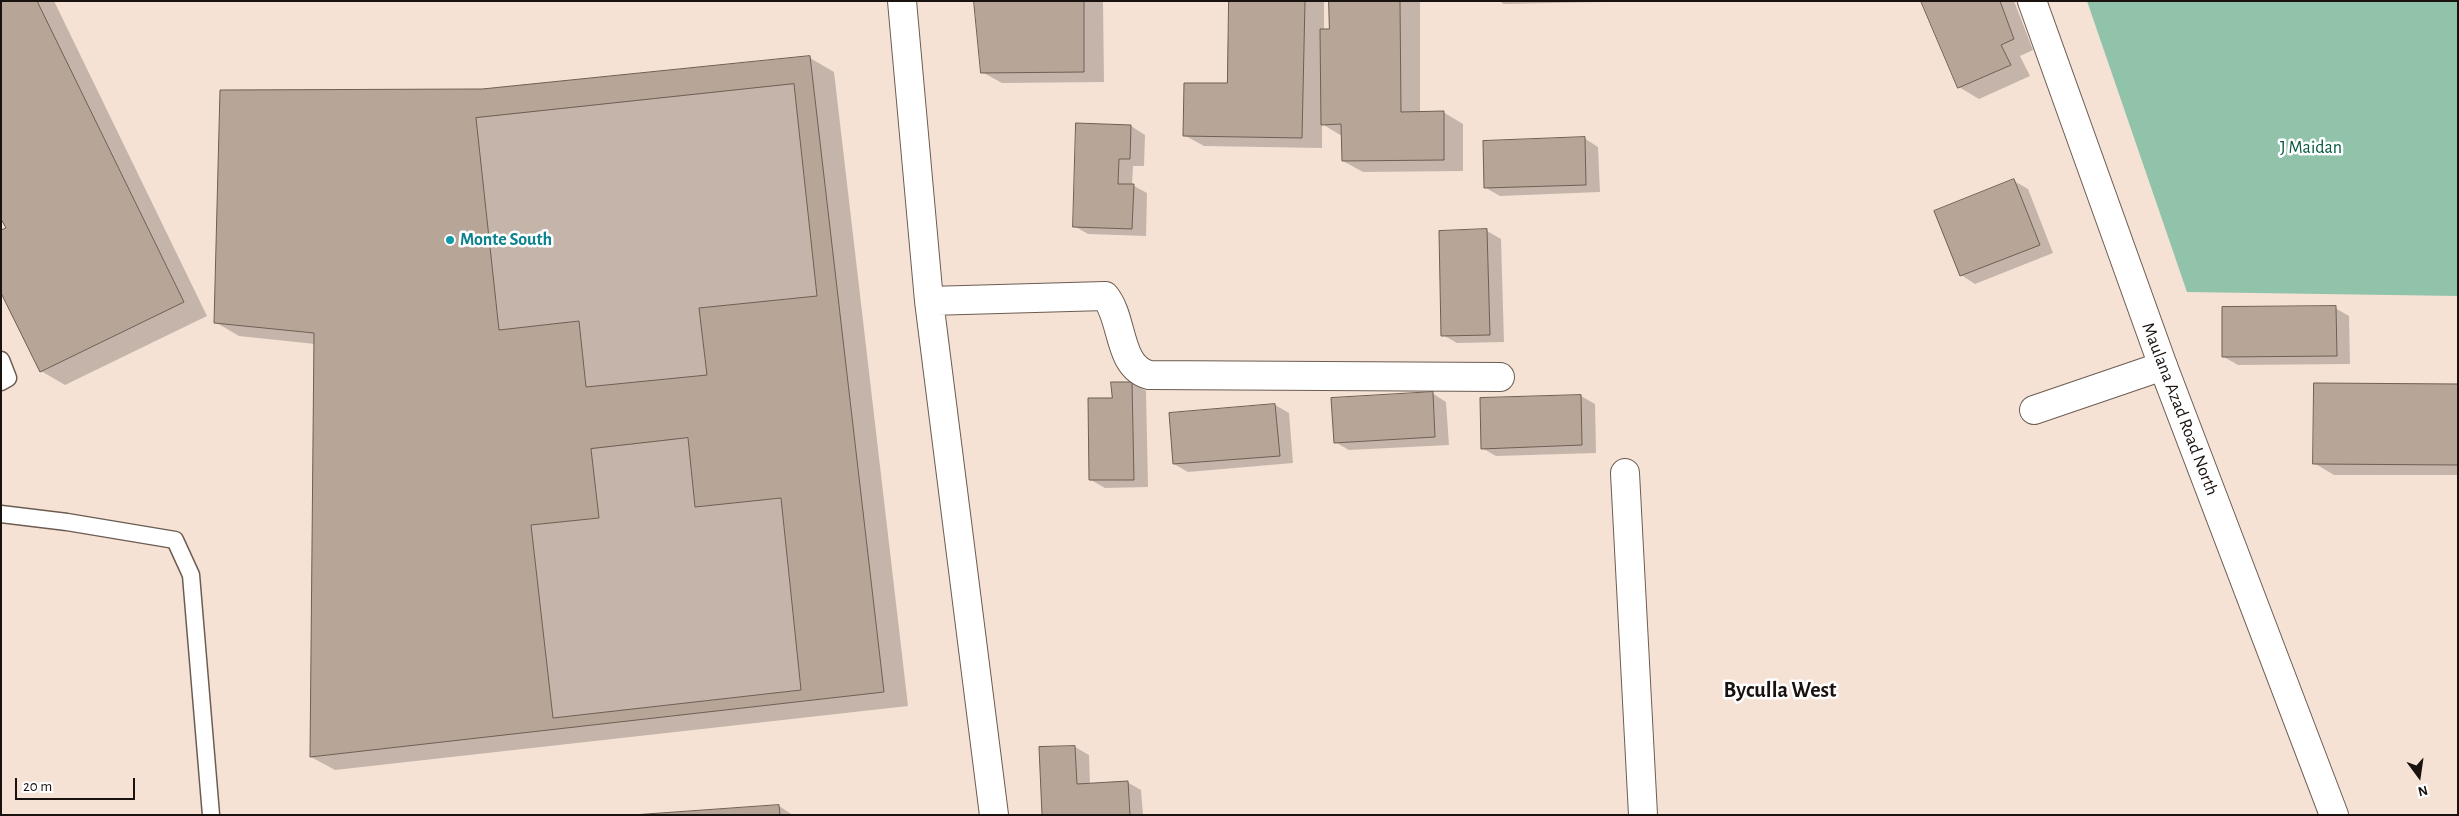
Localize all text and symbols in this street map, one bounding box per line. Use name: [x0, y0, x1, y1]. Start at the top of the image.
park label: J Maidan: [2280, 137, 2342, 159]
place label: Monte South: [460, 229, 552, 251]
marker: Monte South: [444, 234, 456, 246]
street label: Maulana Azad Road North: [2137, 320, 2223, 498]
district label: Byculla West: [1724, 677, 1836, 703]
north arrow: [2394, 751, 2444, 801]
scale bar: [18, 768, 138, 800]
text: 20 m: [23, 779, 52, 794]
text: N: [2416, 783, 2429, 799]

